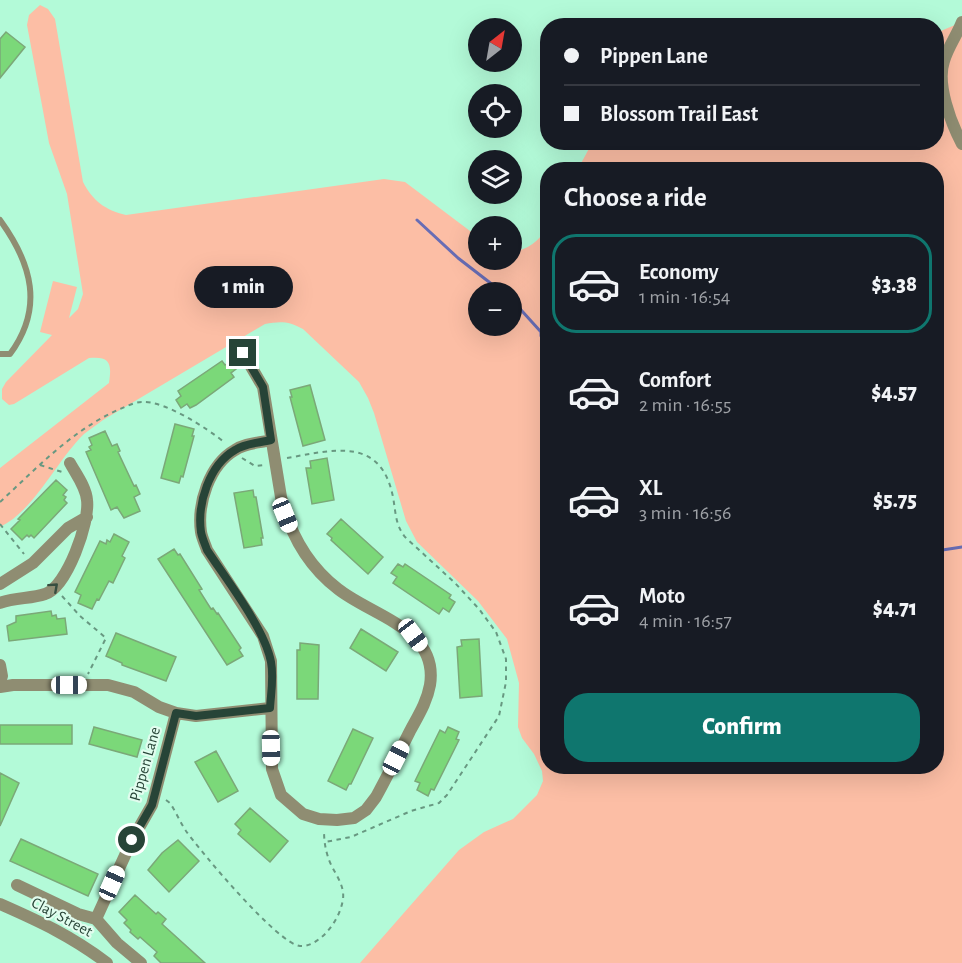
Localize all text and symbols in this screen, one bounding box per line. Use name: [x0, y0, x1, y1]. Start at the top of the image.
north arrow: [468, 18, 522, 72]
map controls: [468, 18, 522, 336]
text: Pippen Lane: [600, 45, 708, 67]
button: locate: [468, 84, 522, 138]
text: Blossom Trail East: [600, 103, 758, 125]
button: layers: [468, 150, 522, 204]
text: Choose a ride: [564, 184, 707, 211]
button: +: [468, 216, 522, 270]
icon: car: [567, 257, 621, 311]
text: Economy: [639, 261, 719, 283]
callout: 1 min: [194, 266, 292, 308]
text: $3.38: [872, 273, 917, 295]
text: 1 min: [222, 277, 265, 297]
button: −: [468, 282, 522, 336]
text: 1 min · 16:54: [639, 287, 730, 307]
route end: [229, 339, 256, 366]
icon: car: [567, 365, 621, 419]
text: Comfort: [639, 369, 711, 391]
text: $4.57: [871, 381, 917, 403]
text: 2 min · 16:55: [639, 395, 731, 415]
icon: car: [567, 473, 621, 527]
text: XL: [639, 477, 662, 499]
text: $5.75: [873, 489, 917, 511]
car: [270, 495, 300, 535]
text: 3 min · 16:56: [639, 503, 732, 523]
icon: car: [567, 581, 621, 635]
one-way arrow: [48, 583, 58, 594]
text: Moto: [639, 585, 685, 607]
text: $4.71: [873, 597, 917, 619]
text: 4 min · 16:57: [639, 611, 732, 631]
car: [395, 615, 431, 655]
car: [51, 676, 87, 694]
button: Confirm: [564, 693, 920, 762]
street label: Pippen Lane: [127, 725, 163, 803]
car: [262, 730, 280, 766]
car: [380, 738, 412, 778]
route start: [118, 826, 145, 853]
car: [96, 863, 128, 903]
street label: Clay Street: [28, 894, 95, 941]

